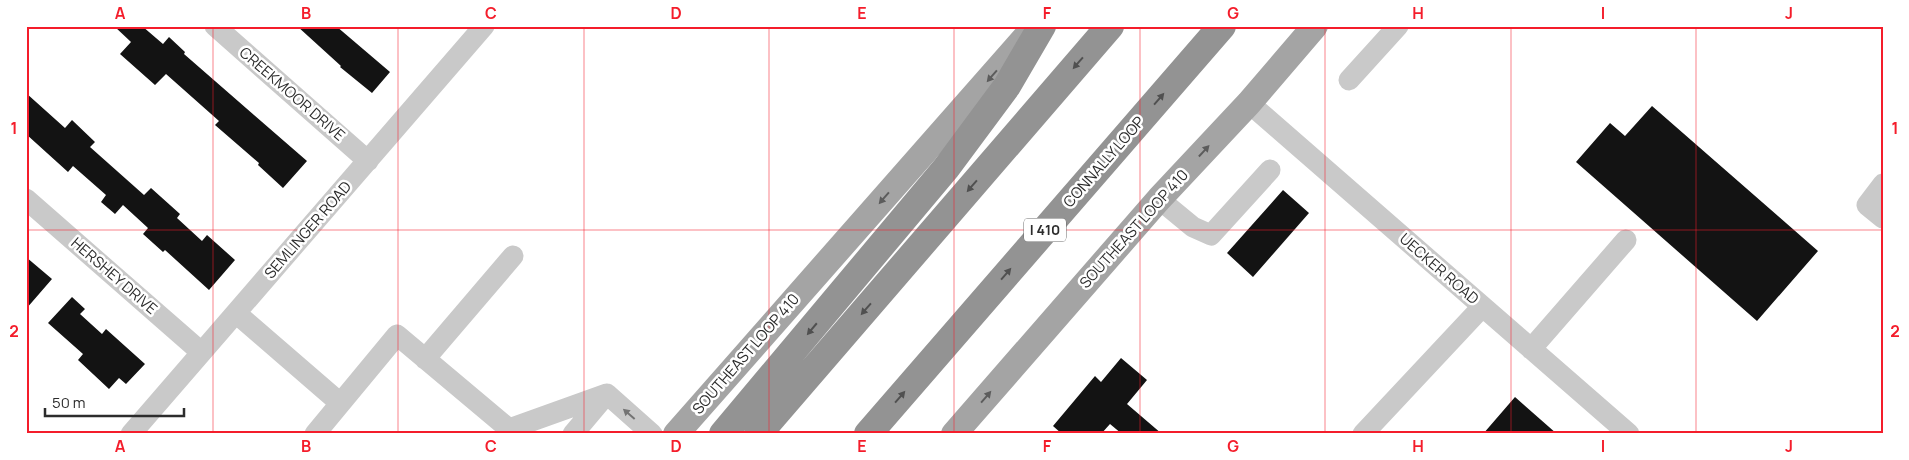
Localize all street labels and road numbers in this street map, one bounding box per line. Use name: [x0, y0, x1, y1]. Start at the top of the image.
street label: CREEKMOOR DRIVE: [235, 42, 350, 145]
street label: CONNALLY LOOP: [1058, 112, 1149, 212]
street label: SOUTHEAST LOOP 410: [1075, 165, 1193, 293]
street label: SEMLINGER ROAD: [259, 176, 356, 283]
road number: I 410: [1024, 218, 1066, 242]
street label: UECKER ROAD: [1395, 228, 1484, 309]
street label: HERSHEY DRIVE: [67, 232, 162, 319]
street label: SOUTHEAST LOOP 410: [687, 289, 804, 418]

